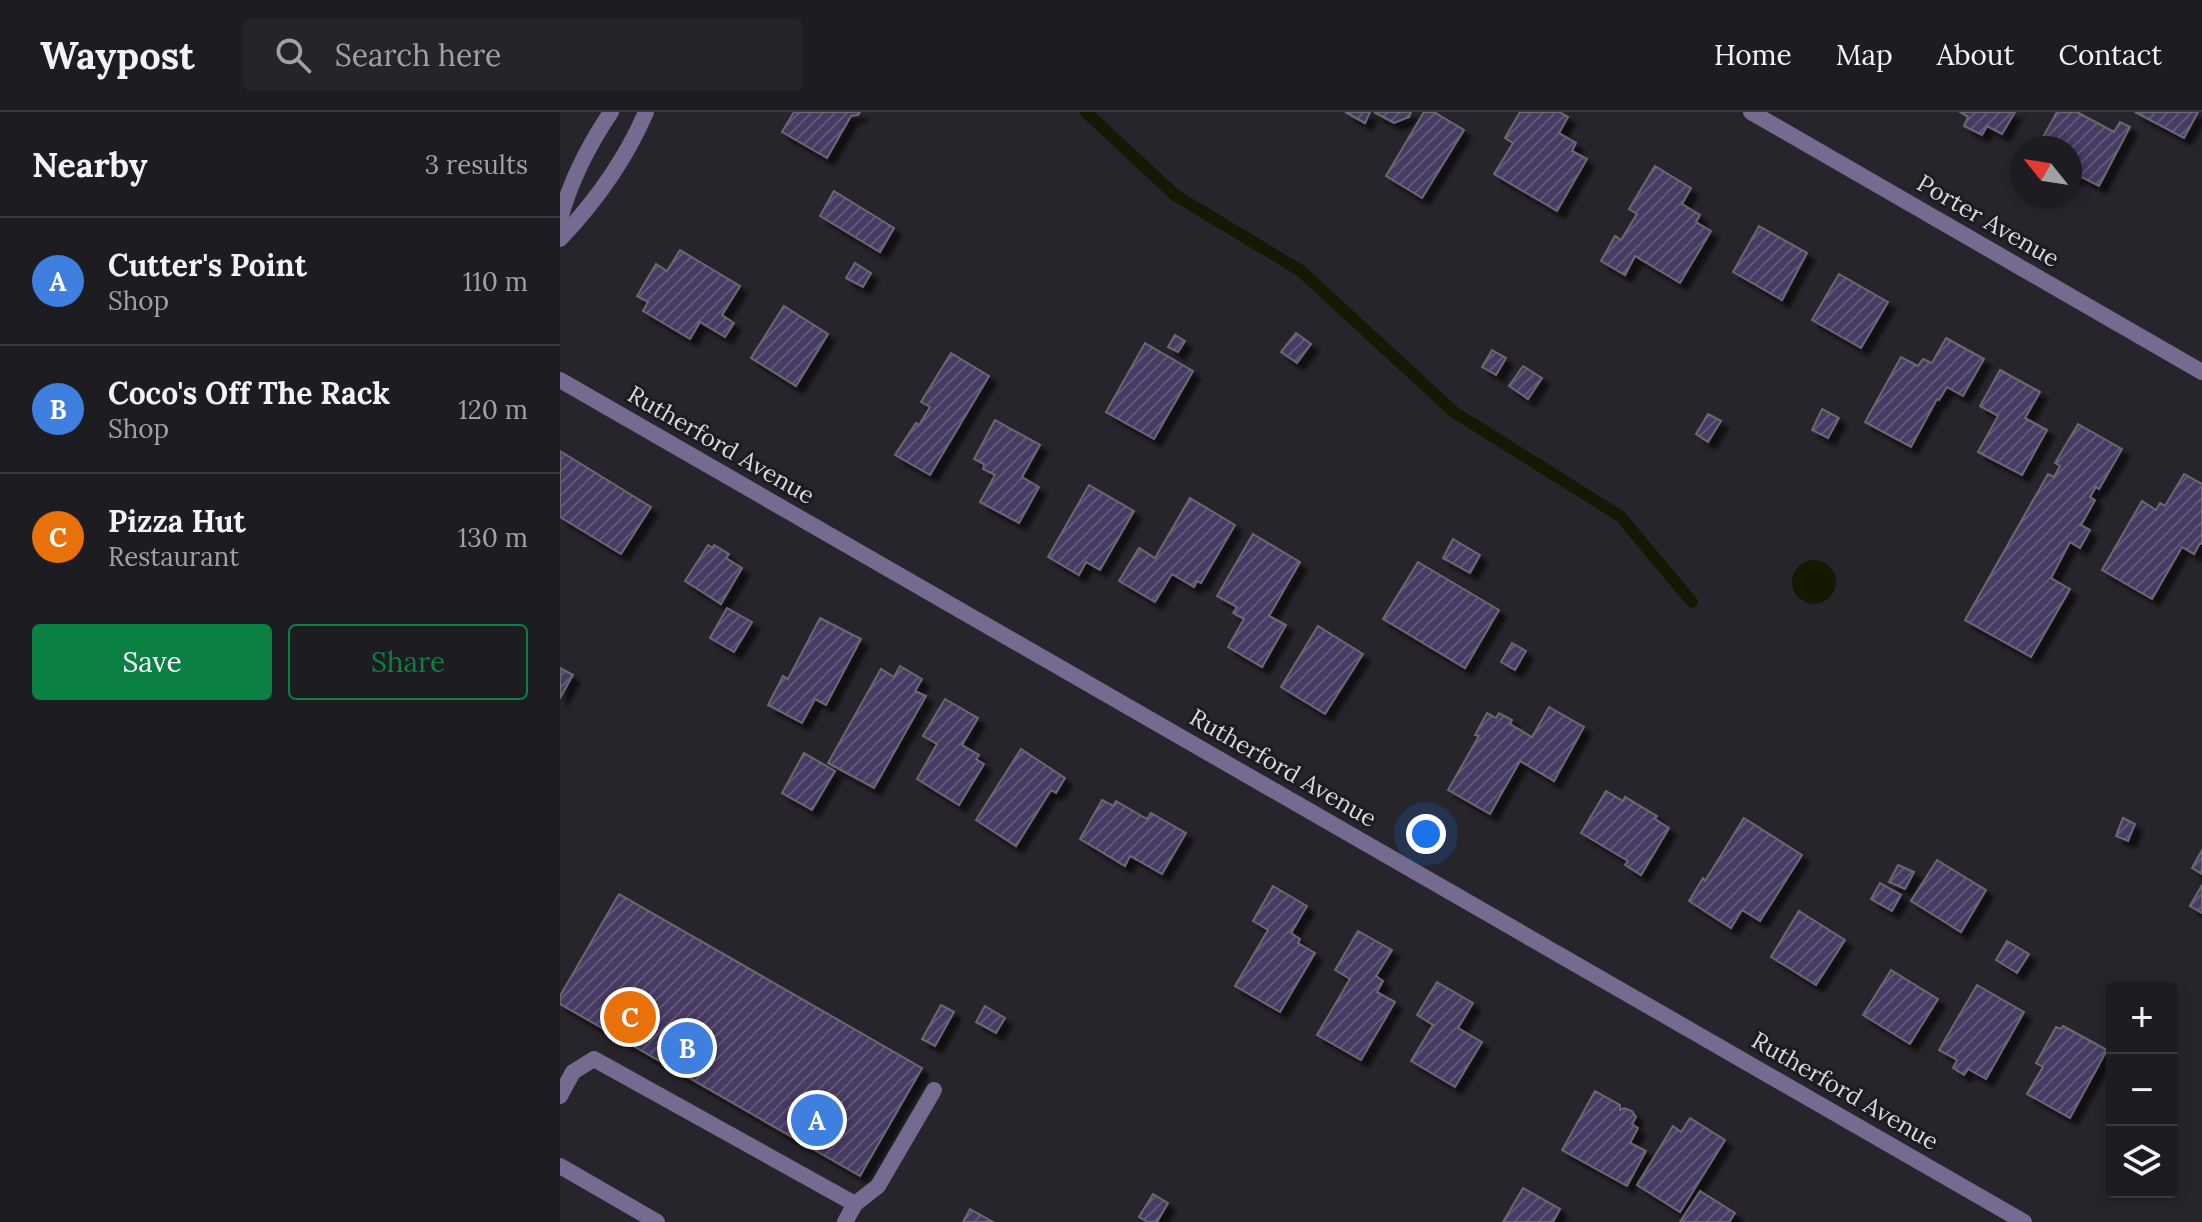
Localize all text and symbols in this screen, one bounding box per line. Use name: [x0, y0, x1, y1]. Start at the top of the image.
search box: [243, 19, 803, 91]
text: Waypost: [40, 31, 195, 79]
icon: search: [271, 33, 315, 77]
text: Search here: [335, 36, 501, 74]
text: Home: [1714, 37, 1792, 73]
text: Map: [1836, 37, 1893, 73]
text: About: [1937, 37, 2014, 73]
text: Contact: [2058, 37, 2162, 73]
north arrow: [2010, 136, 2082, 208]
text: Nearby: [32, 143, 148, 186]
text: 3 results: [425, 148, 528, 181]
street label: Porter Avenue: [1911, 167, 2065, 274]
text: Cutter's Point: [108, 246, 307, 284]
text: A: [49, 265, 67, 298]
text: 110 m: [463, 265, 528, 298]
text: Shop: [108, 284, 169, 317]
text: Coco's Off The Rack: [108, 374, 390, 412]
street label: Rutherford Avenue: [622, 378, 820, 511]
text: B: [49, 393, 67, 426]
text: 120 m: [458, 393, 528, 426]
text: Shop: [108, 412, 169, 445]
text: Pizza Hut: [108, 502, 246, 540]
text: C: [49, 521, 67, 554]
text: 130 m: [458, 521, 528, 554]
text: Restaurant: [108, 540, 239, 573]
button: Save: [32, 624, 272, 700]
button: Share: [288, 624, 528, 700]
street label: Rutherford Avenue: [1184, 701, 1382, 834]
your location: [1406, 814, 1446, 854]
map controls: [2106, 982, 2178, 1198]
button: +: [2106, 982, 2178, 1054]
pin: C: [604, 987, 656, 1047]
pin: B: [661, 1018, 713, 1078]
street label: Rutherford Avenue: [1746, 1024, 1944, 1157]
button: −: [2106, 1054, 2178, 1126]
pin: A: [791, 1090, 843, 1150]
button: layers: [2106, 1126, 2178, 1198]

